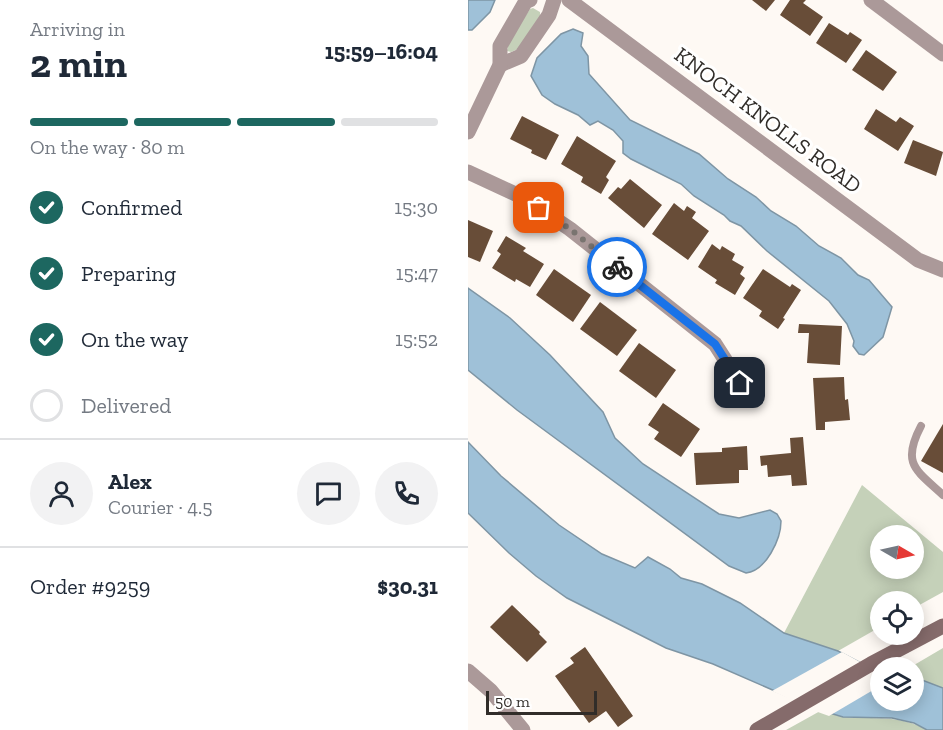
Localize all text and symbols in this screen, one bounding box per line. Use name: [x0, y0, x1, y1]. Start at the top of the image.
text: Arriving in: [30, 17, 125, 41]
text: 15:59–16:04: [325, 38, 438, 65]
text: 2 min: [30, 40, 127, 87]
street label: KNOCH KNOLLS ROAD: [669, 41, 867, 199]
text: On the way · 80 m: [30, 135, 185, 159]
pin: [513, 182, 564, 233]
icon: check: [30, 191, 63, 224]
icon: bag: [522, 191, 555, 224]
text: Confirmed: [81, 194, 182, 221]
text: 15:30: [394, 195, 438, 219]
courier: [587, 237, 647, 297]
icon: bike: [601, 251, 634, 284]
icon: check: [30, 257, 63, 290]
text: Preparing: [81, 260, 176, 287]
text: 15:47: [396, 261, 438, 285]
icon: check: [30, 323, 63, 356]
text: On the way: [81, 326, 188, 353]
text: 15:52: [395, 327, 438, 351]
pin: [714, 357, 765, 408]
icon: home: [723, 366, 756, 399]
text: Delivered: [81, 392, 171, 419]
button: person: [30, 462, 93, 525]
button: chat: [297, 462, 360, 525]
button: phone: [375, 462, 438, 525]
text: Alex: [108, 468, 152, 495]
text: Courier · 4.5: [108, 495, 213, 519]
north arrow: [870, 525, 924, 579]
map controls: [870, 525, 924, 711]
text: Order #9259: [30, 573, 151, 600]
text: $30.31: [377, 573, 438, 600]
button: locate: [870, 591, 924, 645]
button: layers: [870, 657, 924, 711]
scale bar: [486, 688, 597, 716]
text: 50 m: [495, 692, 530, 711]

